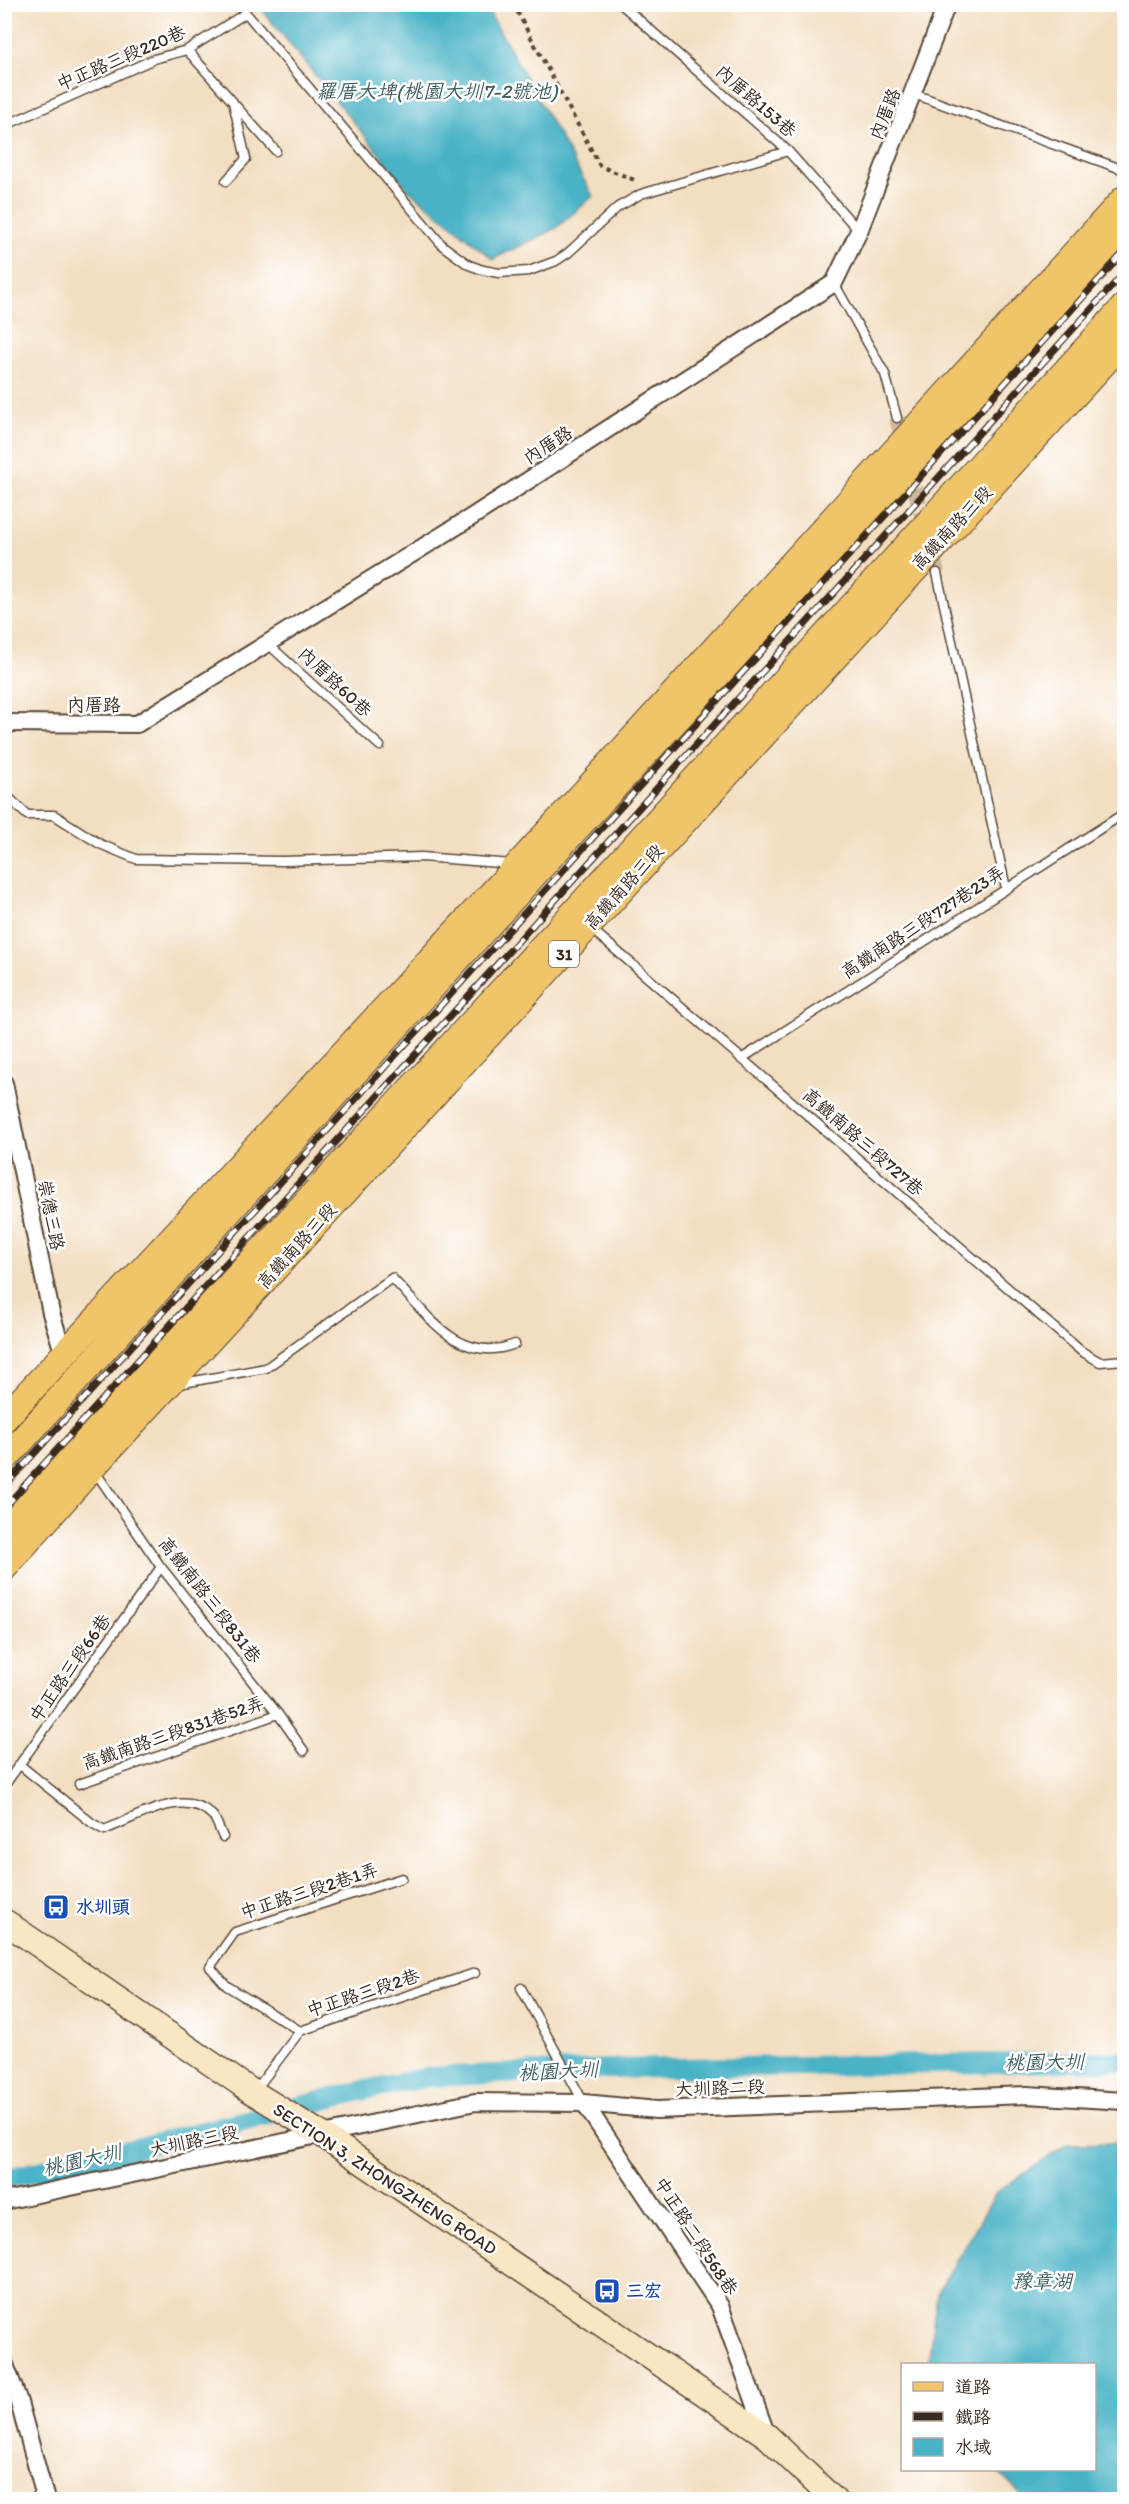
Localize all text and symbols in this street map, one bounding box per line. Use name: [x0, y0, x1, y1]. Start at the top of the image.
street label: 中正路三段220巷: [53, 21, 189, 95]
street label: 內厝路153巷: [711, 60, 801, 142]
water label: 羅厝大埤(桃園大圳7-2號池): [316, 79, 559, 103]
street label: 內厝路: [865, 85, 905, 143]
street label: 內厝路: [519, 421, 577, 469]
street label: 高鐵南路三段: [907, 481, 997, 575]
street label: 內厝路60巷: [294, 642, 376, 722]
street label: 內厝路: [67, 694, 121, 716]
street label: 高鐵南路三段: [580, 840, 668, 934]
street label: 高鐵南路三段727巷23弄: [837, 861, 1009, 983]
road number: 31: [549, 941, 579, 967]
street label: 高鐵南路三段727巷: [798, 1083, 928, 1201]
street label: 崇德三路: [33, 1178, 69, 1252]
street label: 高鐵南路三段: [253, 1199, 341, 1293]
street label: 高鐵南路三段831巷: [154, 1533, 266, 1667]
street label: 中正路三段66巷: [25, 1610, 115, 1726]
street label: 高鐵南路三段831巷52弄: [79, 1692, 267, 1774]
street label: 中正路三段2巷1弄: [237, 1858, 381, 1924]
bus stop icon: 水圳頭: [41, 1892, 71, 1922]
place label: 水圳頭: [76, 1896, 130, 1918]
street label: 中正路三段2巷: [304, 1964, 422, 2022]
water label: 桃園大圳: [1004, 2049, 1086, 2075]
water label: 桃園大圳: [517, 2057, 601, 2085]
street label: 大圳路二段: [675, 2075, 765, 2101]
street label: SECTION 3, ZHONGZHENG ROAD: [269, 2098, 501, 2260]
street label: 大圳路三段: [148, 2121, 240, 2161]
water label: 桃園大圳: [40, 2139, 126, 2181]
street label: 中正路二段568巷: [650, 2173, 742, 2299]
water label: 豫章湖: [1012, 2269, 1074, 2293]
bus stop icon: 三宏: [592, 2276, 622, 2306]
place label: 三宏: [626, 2280, 662, 2302]
legend: [901, 2363, 1096, 2471]
text: 道路: [955, 2376, 991, 2398]
text: 鐵路: [955, 2406, 991, 2428]
text: 水域: [955, 2436, 991, 2458]

